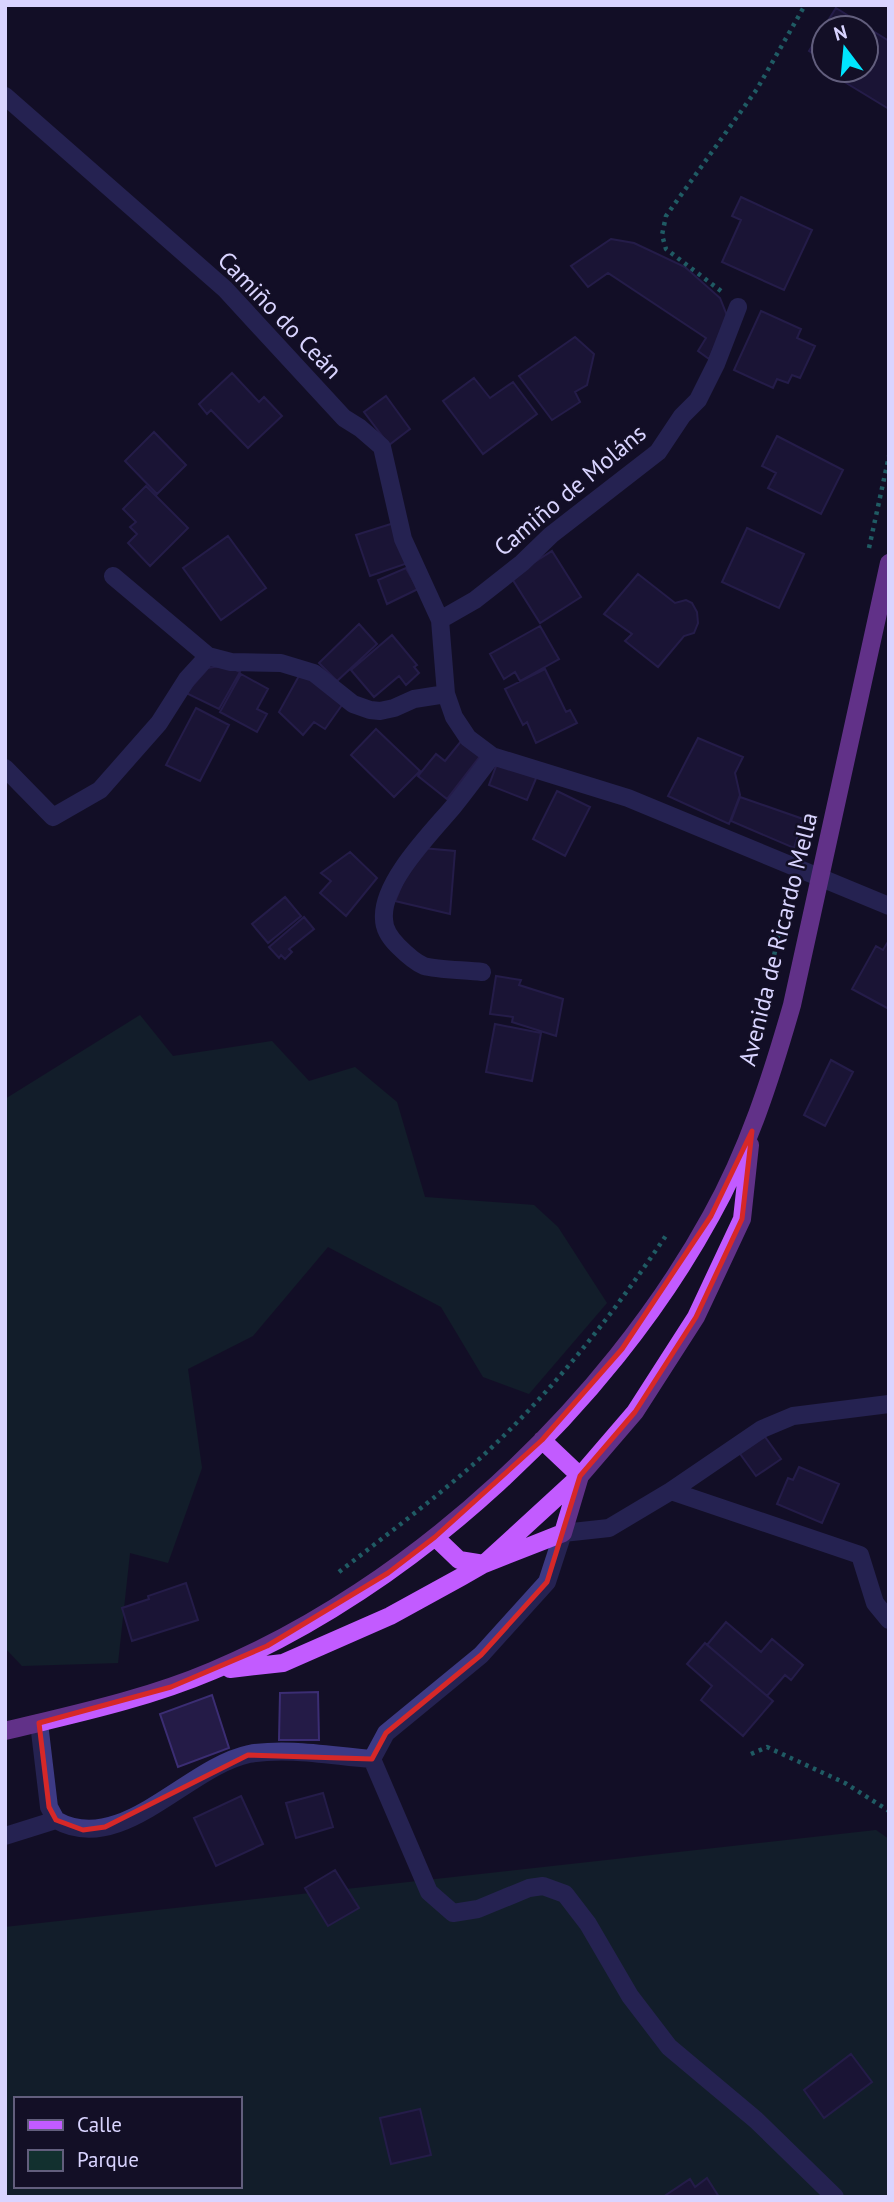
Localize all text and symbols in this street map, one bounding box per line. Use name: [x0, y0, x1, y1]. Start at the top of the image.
north arrow: [810, 14, 880, 84]
text: N: [831, 19, 850, 46]
street label: Camiño do Ceán: [211, 245, 349, 385]
street label: Camiño de Moláns: [488, 417, 652, 563]
street label: Avenida de Ricardo Mella: [732, 809, 824, 1069]
legend: [14, 2097, 242, 2188]
text: Calle: [77, 2111, 122, 2138]
text: Parque: [77, 2146, 139, 2173]

